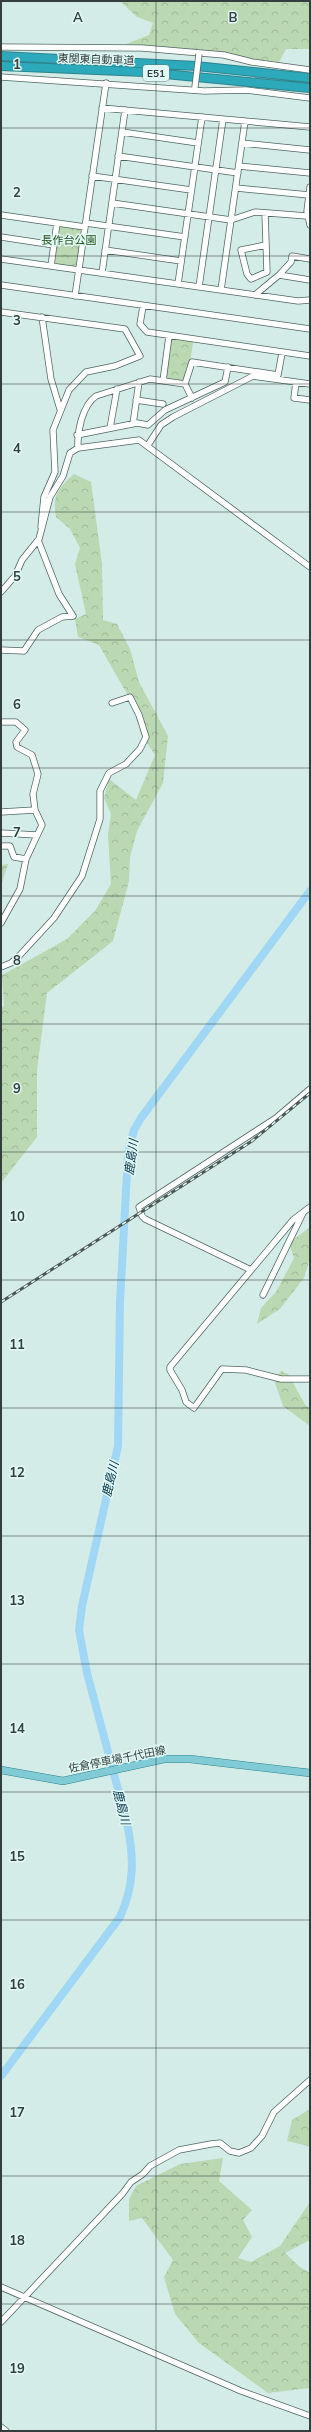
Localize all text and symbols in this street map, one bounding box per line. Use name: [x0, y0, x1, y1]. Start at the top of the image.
text: A: [73, 9, 83, 25]
text: B: [229, 9, 238, 25]
street label: 東関東自動車道: [57, 51, 135, 67]
text: 1: [13, 56, 21, 72]
road number: E51: [143, 65, 169, 81]
text: 2: [13, 184, 21, 200]
park label: 長作台公園: [42, 233, 97, 247]
text: 3: [13, 312, 21, 328]
text: 4: [13, 440, 21, 456]
text: 5: [13, 568, 21, 584]
text: 6: [13, 696, 21, 712]
text: 7: [13, 824, 21, 840]
text: 8: [13, 952, 21, 968]
text: 9: [13, 1080, 21, 1096]
water label: 鹿島川: [121, 1136, 141, 1176]
text: 10: [9, 1208, 25, 1224]
text: 11: [9, 1336, 25, 1352]
water label: 鹿島川: [99, 1458, 122, 1498]
text: 12: [9, 1464, 25, 1480]
text: 13: [9, 1592, 25, 1608]
text: 14: [9, 1720, 25, 1736]
street label: 佐倉停車場千代田線: [67, 1743, 167, 1775]
water label: 鹿島川: [110, 1788, 134, 1828]
text: 15: [9, 1848, 25, 1864]
text: 16: [9, 1976, 25, 1992]
text: 17: [9, 2104, 25, 2120]
text: 18: [9, 2232, 25, 2248]
text: 19: [9, 2360, 25, 2376]

